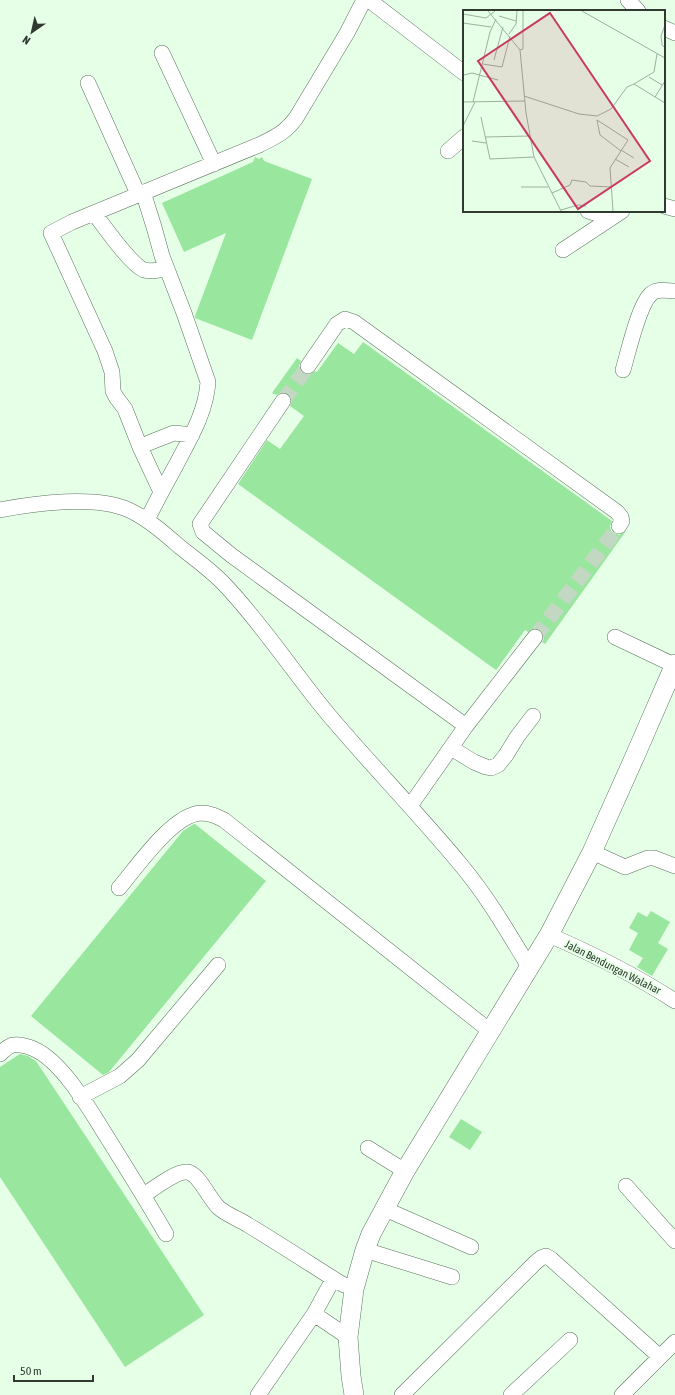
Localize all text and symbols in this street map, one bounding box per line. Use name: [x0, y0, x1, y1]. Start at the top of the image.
inset map: [463, 10, 665, 212]
north arrow: [12, 12, 52, 52]
text: N: [20, 33, 32, 47]
street label: Jalan Bendungan Walahar: [563, 938, 664, 997]
scale bar: [14, 1357, 93, 1383]
text: 50 m: [20, 1364, 42, 1378]

